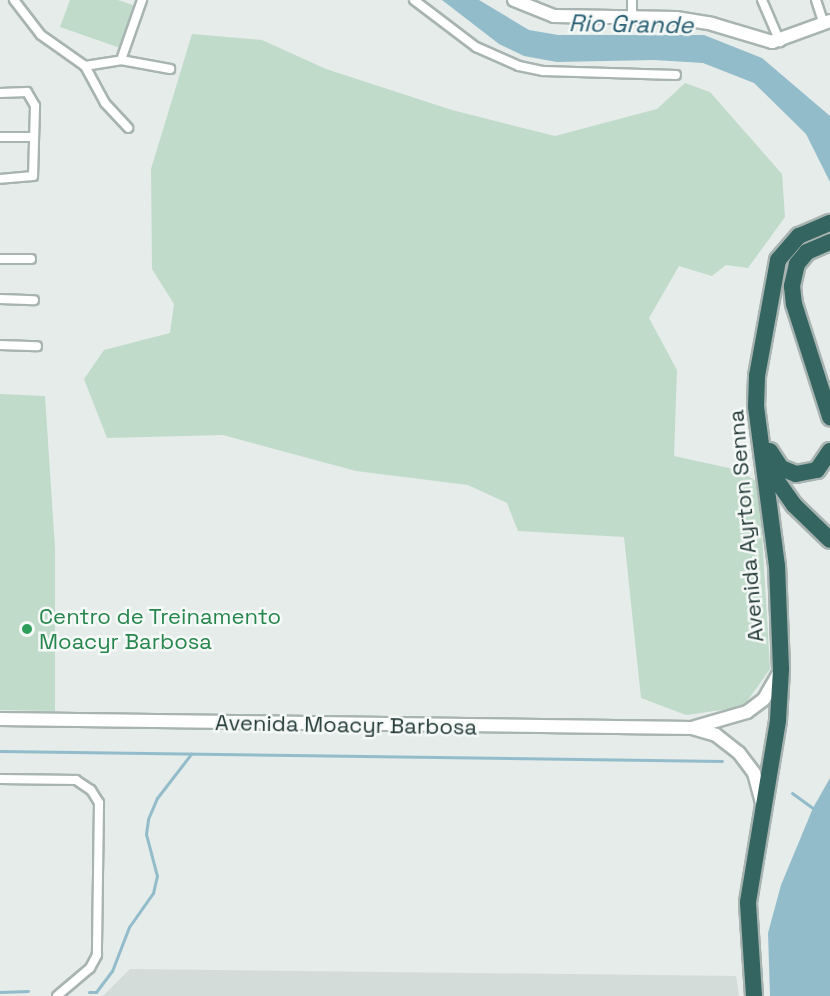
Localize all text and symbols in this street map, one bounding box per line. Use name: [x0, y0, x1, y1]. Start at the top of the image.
water label: Rio Grande: [568, 9, 694, 39]
street label: Avenida Ayrton Senna: [723, 409, 769, 643]
place label: Centro de Treinamento Moacyr Barbosa: [39, 603, 282, 654]
marker: Centro de Treinamento Moacyr Barbosa: [20, 622, 34, 636]
street label: Avenida Moacyr Barbosa: [215, 710, 477, 740]

